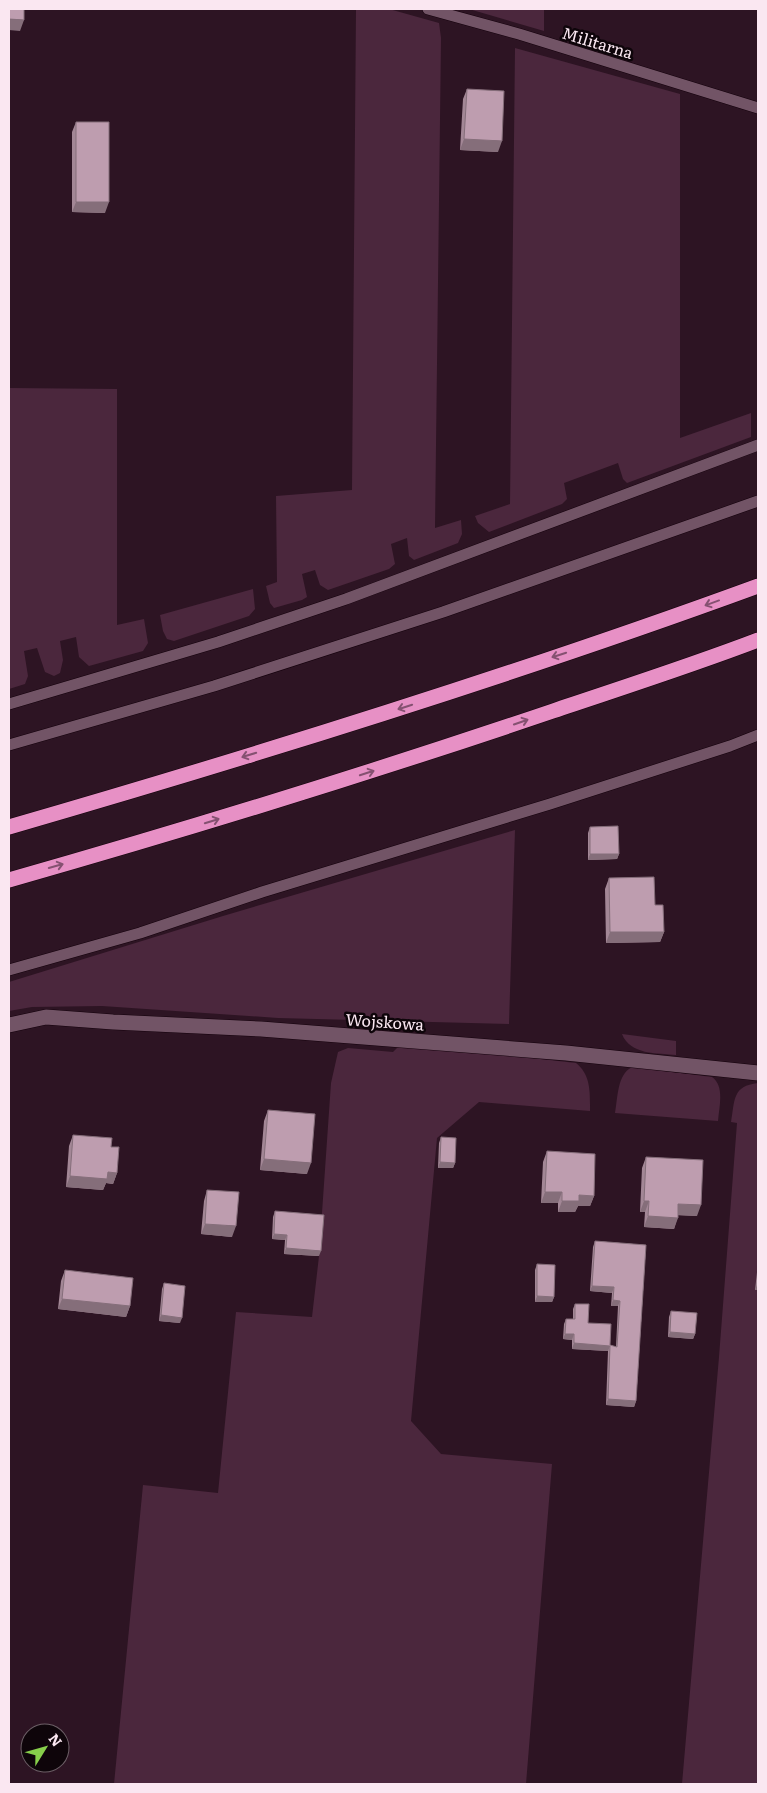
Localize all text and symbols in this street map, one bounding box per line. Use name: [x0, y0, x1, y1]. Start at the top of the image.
street label: Militarna: [560, 20, 637, 64]
one-way arrow: [705, 599, 721, 608]
one-way arrow: [551, 651, 567, 661]
one-way arrow: [397, 703, 413, 712]
one-way arrow: [513, 717, 529, 726]
one-way arrow: [242, 751, 258, 761]
one-way arrow: [358, 767, 374, 777]
one-way arrow: [203, 815, 219, 825]
one-way arrow: [47, 861, 63, 871]
street label: Wojskowa: [345, 1006, 425, 1036]
north arrow: [20, 1723, 70, 1773]
text: N: [45, 1729, 68, 1750]

